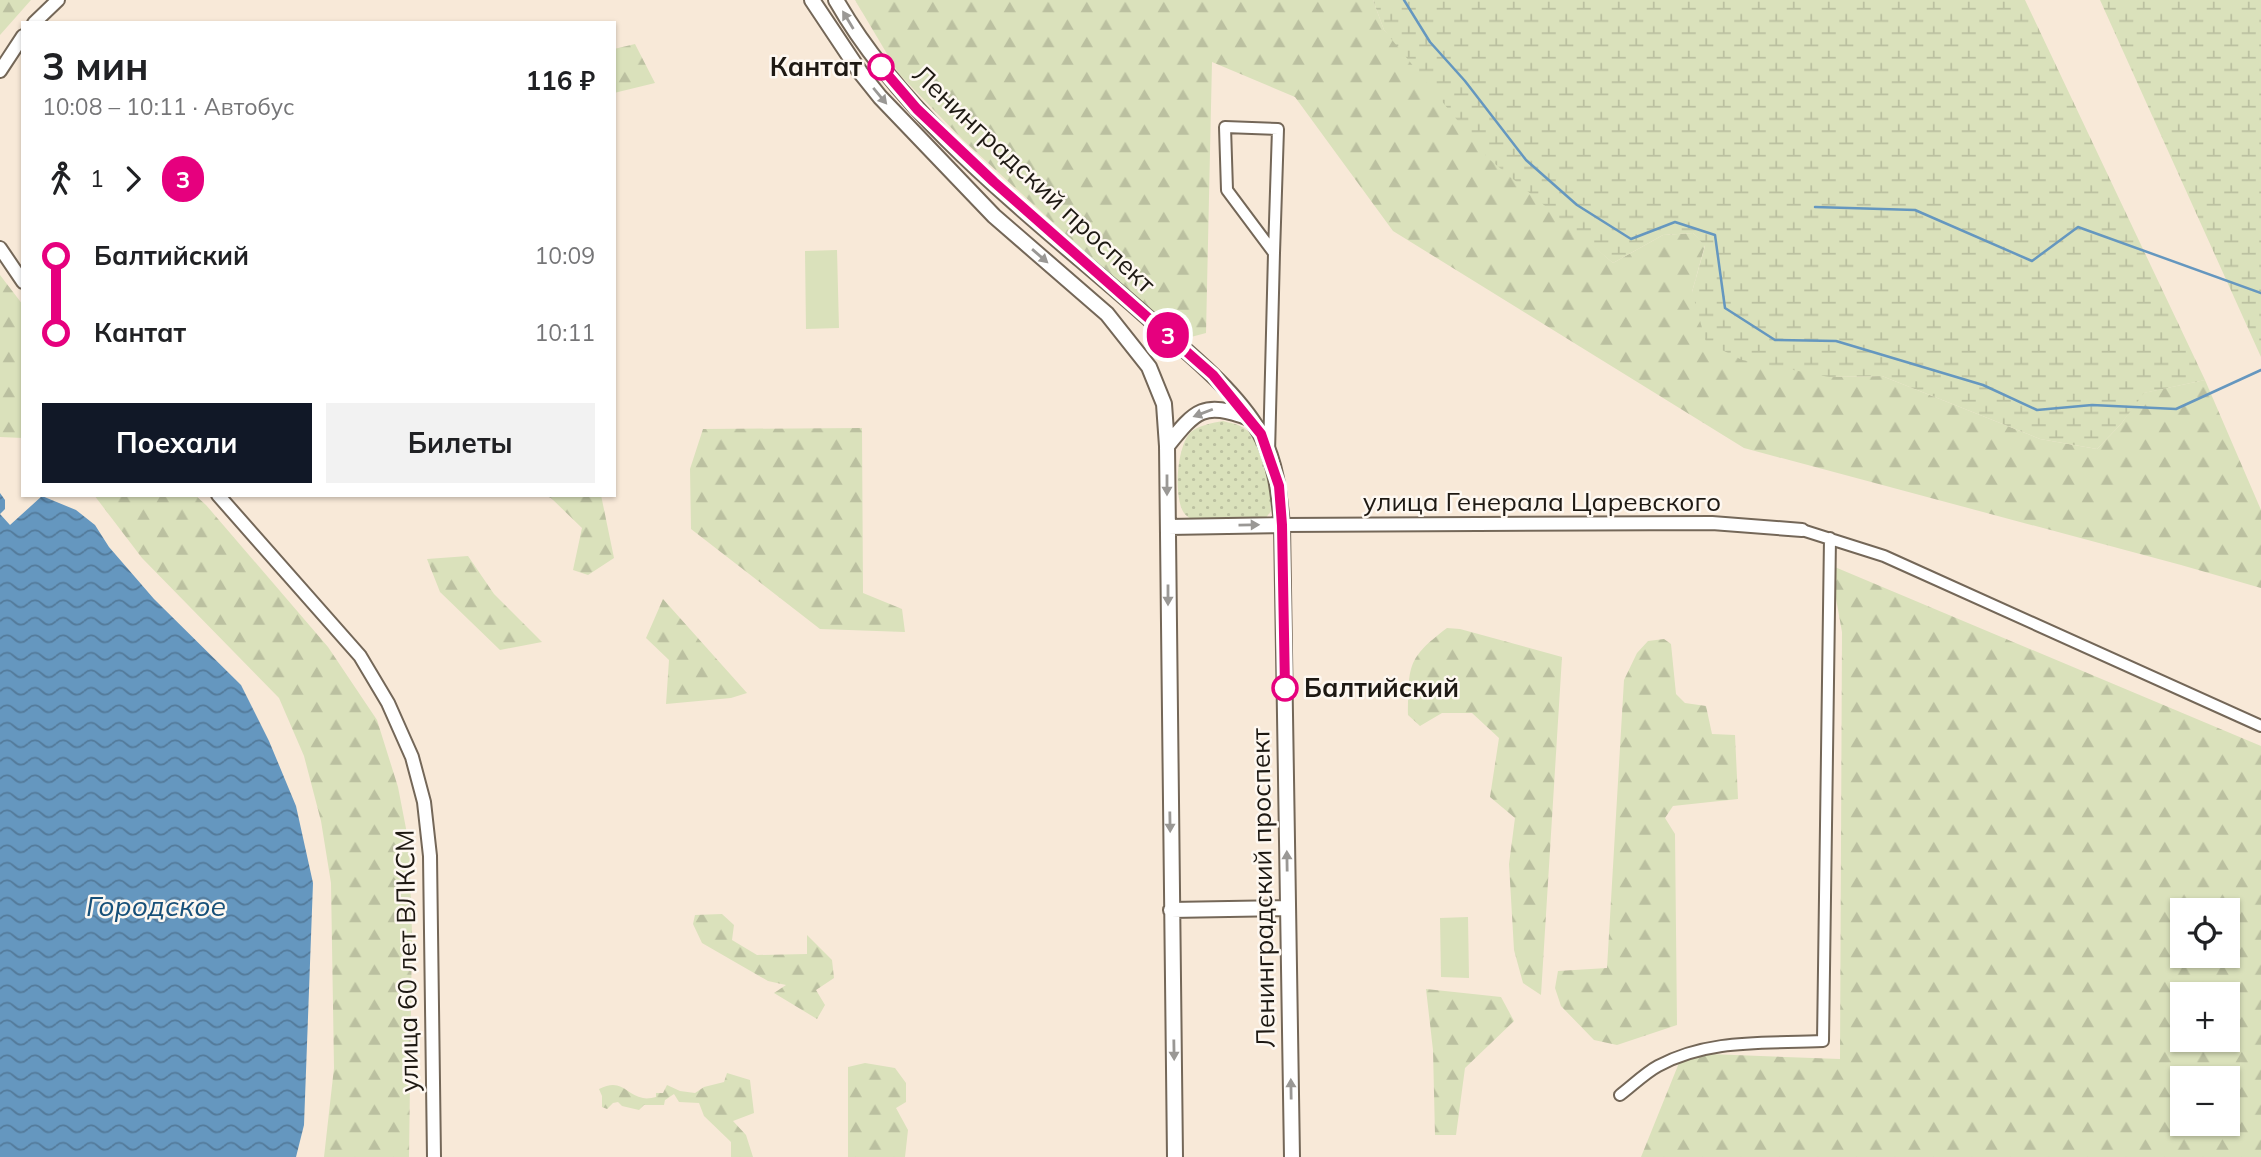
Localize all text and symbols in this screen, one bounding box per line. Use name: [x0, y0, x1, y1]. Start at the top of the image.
one-way arrow: [842, 10, 855, 29]
text: 3 мин: [42, 42, 149, 90]
place label: Кантат: [770, 50, 862, 83]
marker: Кантат: [868, 54, 894, 80]
street label: Ленинградский проспект: [906, 57, 1163, 300]
text: 116 ₽: [525, 64, 595, 97]
one-way arrow: [872, 87, 887, 105]
text: 10:08 – 10:11 · Автобус: [42, 92, 295, 121]
icon: walk: [42, 160, 80, 198]
icon: forward: [114, 160, 152, 198]
text: 1: [90, 164, 104, 193]
text: 3: [176, 164, 190, 194]
text: Балтийский: [94, 239, 249, 272]
text: 10:09: [535, 241, 595, 270]
one-way arrow: [1032, 248, 1049, 263]
line badge: 3: [1145, 312, 1191, 358]
text: Кантат: [94, 316, 186, 349]
text: 10:11: [535, 318, 595, 347]
text: 3: [1161, 320, 1175, 350]
button: Поехали: [42, 403, 312, 483]
button: Билеты: [326, 403, 595, 483]
one-way arrow: [1192, 408, 1213, 419]
one-way arrow: [1161, 474, 1173, 496]
street label: улица Генерала Царевского: [1363, 485, 1721, 518]
one-way arrow: [1239, 519, 1261, 531]
one-way arrow: [1162, 584, 1174, 606]
place label: Балтийский: [1304, 671, 1459, 704]
marker: Балтийский: [1272, 675, 1298, 701]
street label: Ленинградский проспект: [1243, 728, 1282, 1048]
one-way arrow: [1164, 812, 1176, 834]
street label: улица 60 лет ВЛКСМ: [388, 829, 425, 1093]
one-way arrow: [1282, 850, 1293, 872]
water label: Городское: [86, 888, 226, 923]
map controls: [2170, 898, 2240, 1136]
button: locate: [2170, 898, 2240, 968]
button: +: [2170, 982, 2240, 1052]
one-way arrow: [1168, 1039, 1179, 1061]
button: −: [2170, 1066, 2240, 1136]
one-way arrow: [1285, 1078, 1297, 1100]

